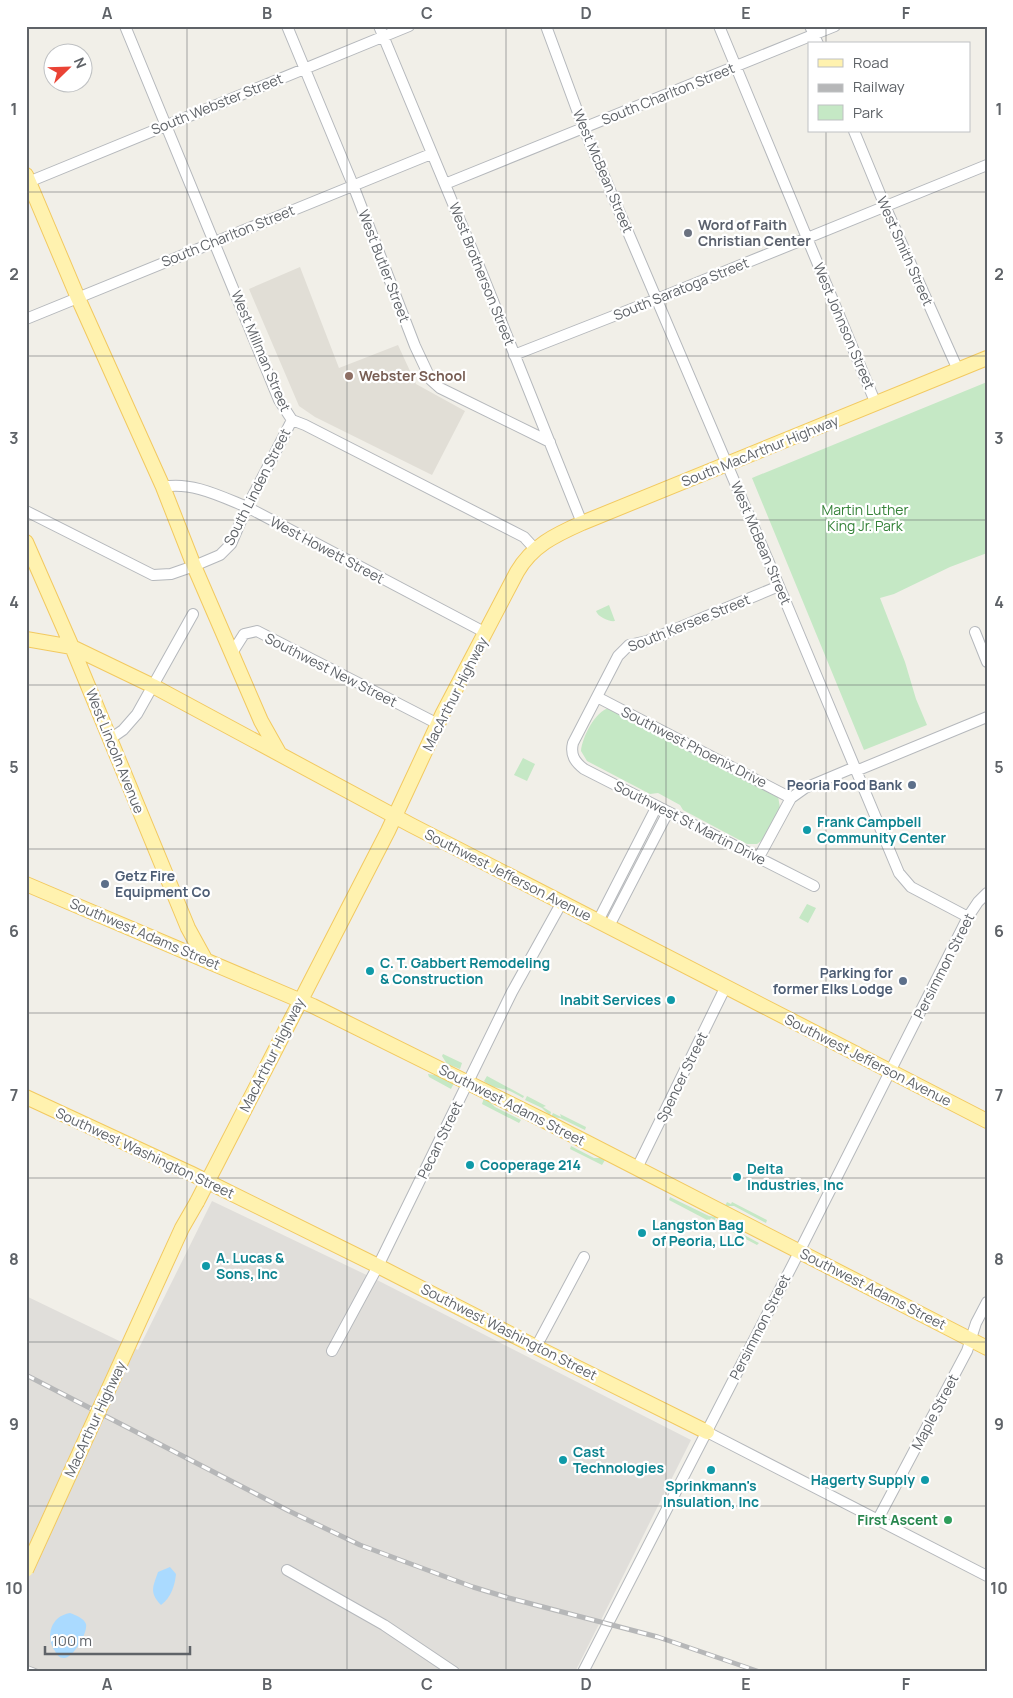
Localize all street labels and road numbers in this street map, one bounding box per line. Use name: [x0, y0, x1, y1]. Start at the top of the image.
street label: South Charlton Street: [598, 58, 738, 129]
street label: South Webster Street: [148, 68, 286, 139]
street label: West McBean Street: [569, 106, 638, 236]
street label: West Smith Street: [873, 193, 938, 309]
street label: West Brotherson Street: [445, 199, 520, 349]
street label: South Charlton Street: [158, 200, 298, 271]
street label: West Butler Street: [354, 207, 415, 325]
street label: South Saratoga Street: [610, 253, 752, 324]
street label: West Johnson Street: [809, 260, 880, 392]
street label: West Millman Street: [227, 287, 296, 415]
street label: South MacArthur Highway: [678, 410, 842, 491]
street label: South Linden Street: [219, 425, 295, 549]
street label: West McBean Street: [727, 478, 796, 608]
street label: West Howett Street: [267, 511, 388, 588]
street label: South Kersee Street: [625, 589, 753, 656]
street label: Southwest New Street: [262, 628, 401, 711]
street label: MacArthur Highway: [418, 633, 492, 754]
street label: West Lincoln Avenue: [82, 686, 149, 816]
street label: Southwest Phoenix Drive: [618, 702, 770, 792]
street label: Southwest St Martin Drive: [611, 776, 769, 869]
street label: Southwest Jefferson Avenue: [422, 824, 595, 925]
street label: Southwest Adams Street: [67, 893, 224, 974]
street label: Persimmon Street: [909, 909, 979, 1022]
street label: MacArthur Highway: [235, 994, 309, 1115]
street label: Southwest Jefferson Avenue: [782, 1009, 955, 1110]
street label: Spencer Street: [652, 1028, 712, 1125]
street label: Southwest Adams Street: [436, 1059, 589, 1150]
street label: Pecan Street: [413, 1097, 467, 1182]
street label: Southwest Washington Street: [53, 1103, 238, 1203]
street label: Southwest Adams Street: [797, 1243, 950, 1334]
street label: Persimmon Street: [725, 1270, 795, 1383]
street label: Southwest Washington Street: [418, 1279, 601, 1385]
street label: MacArthur Highway: [59, 1357, 130, 1480]
street label: Maple Street: [907, 1370, 963, 1453]

